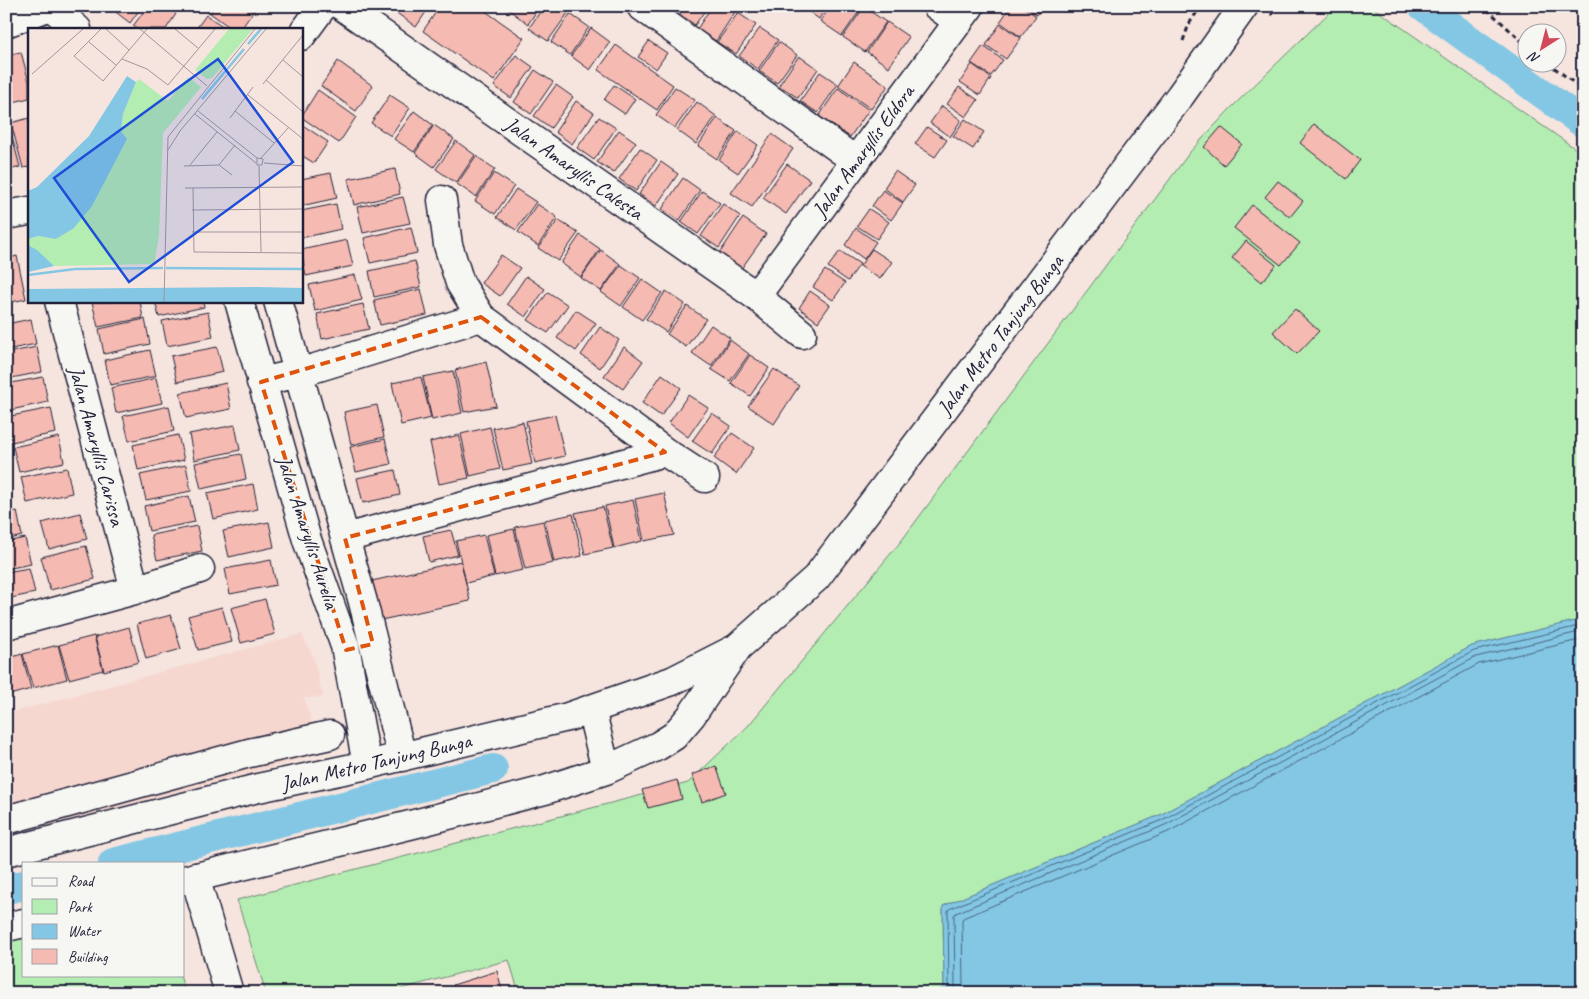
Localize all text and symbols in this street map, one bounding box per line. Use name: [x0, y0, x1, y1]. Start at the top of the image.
north arrow: [1516, 22, 1566, 72]
inset map: [28, 28, 302, 302]
text: N: [1524, 47, 1543, 68]
street label: Jalan Amaryllis Eldora: [806, 78, 921, 223]
street label: Jalan Amaryllis Calesta: [499, 110, 650, 226]
street label: Jalan Metro Tanjung Bunga: [931, 248, 1070, 421]
street label: Jalan Amaryllis Carissa: [63, 362, 131, 530]
street label: Jalan Amaryllis Aurelia: [271, 451, 345, 613]
street label: Jalan Metro Tanjung Bunga: [277, 727, 475, 797]
legend: [22, 862, 185, 976]
text: Road: [68, 872, 95, 891]
text: Park: [68, 898, 93, 917]
text: Water: [68, 922, 102, 941]
text: Building: [68, 948, 108, 967]

